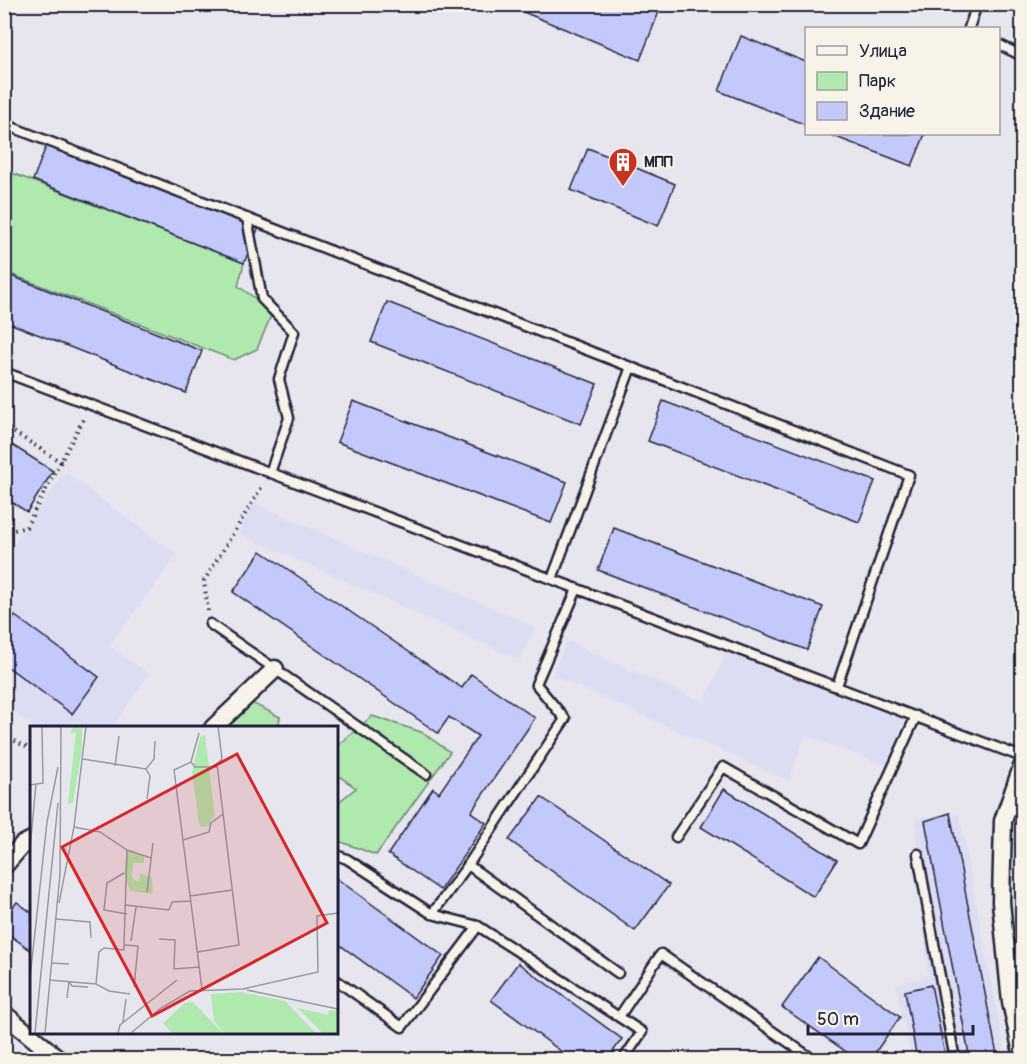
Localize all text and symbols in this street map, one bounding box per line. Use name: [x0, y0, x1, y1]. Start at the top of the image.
legend: [805, 27, 1000, 135]
text: Улица: [859, 40, 907, 63]
text: Парк: [859, 70, 896, 93]
text: Здание: [859, 100, 915, 123]
building icon: МПП: [607, 146, 639, 188]
place label: МПП: [644, 153, 673, 172]
inset map: [30, 726, 338, 1034]
scale bar: [808, 998, 973, 1036]
text: 50 m: [817, 1008, 859, 1031]

